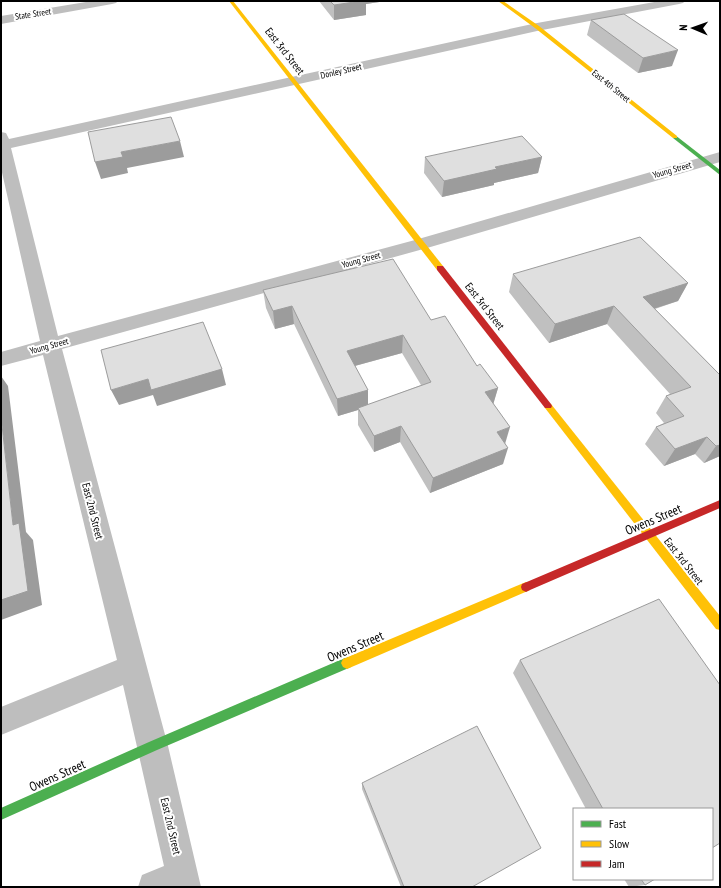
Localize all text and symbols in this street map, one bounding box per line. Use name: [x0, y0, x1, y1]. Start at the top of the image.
street label: State Street: [14, 5, 52, 22]
north arrow: [673, 8, 713, 48]
text: N: [676, 24, 690, 31]
street label: East 3rd Street: [262, 25, 308, 77]
street label: Donley Street: [319, 60, 363, 81]
street label: East 4th Street: [590, 67, 633, 105]
street label: Young Street: [651, 159, 693, 180]
street label: Young Street: [340, 249, 382, 270]
street label: East 3rd Street: [462, 280, 508, 332]
street label: Young Street: [28, 335, 70, 356]
street label: East 2nd Street: [79, 481, 107, 541]
street label: Owens Street: [622, 500, 684, 539]
street label: East 3rd Street: [661, 535, 707, 587]
street label: Owens Street: [324, 627, 386, 666]
street label: Owens Street: [26, 755, 88, 795]
street label: East 2nd Street: [158, 796, 184, 856]
legend: [573, 808, 713, 880]
text: Fast: [609, 816, 627, 831]
text: Slow: [609, 836, 630, 851]
text: Jam: [608, 856, 625, 871]

